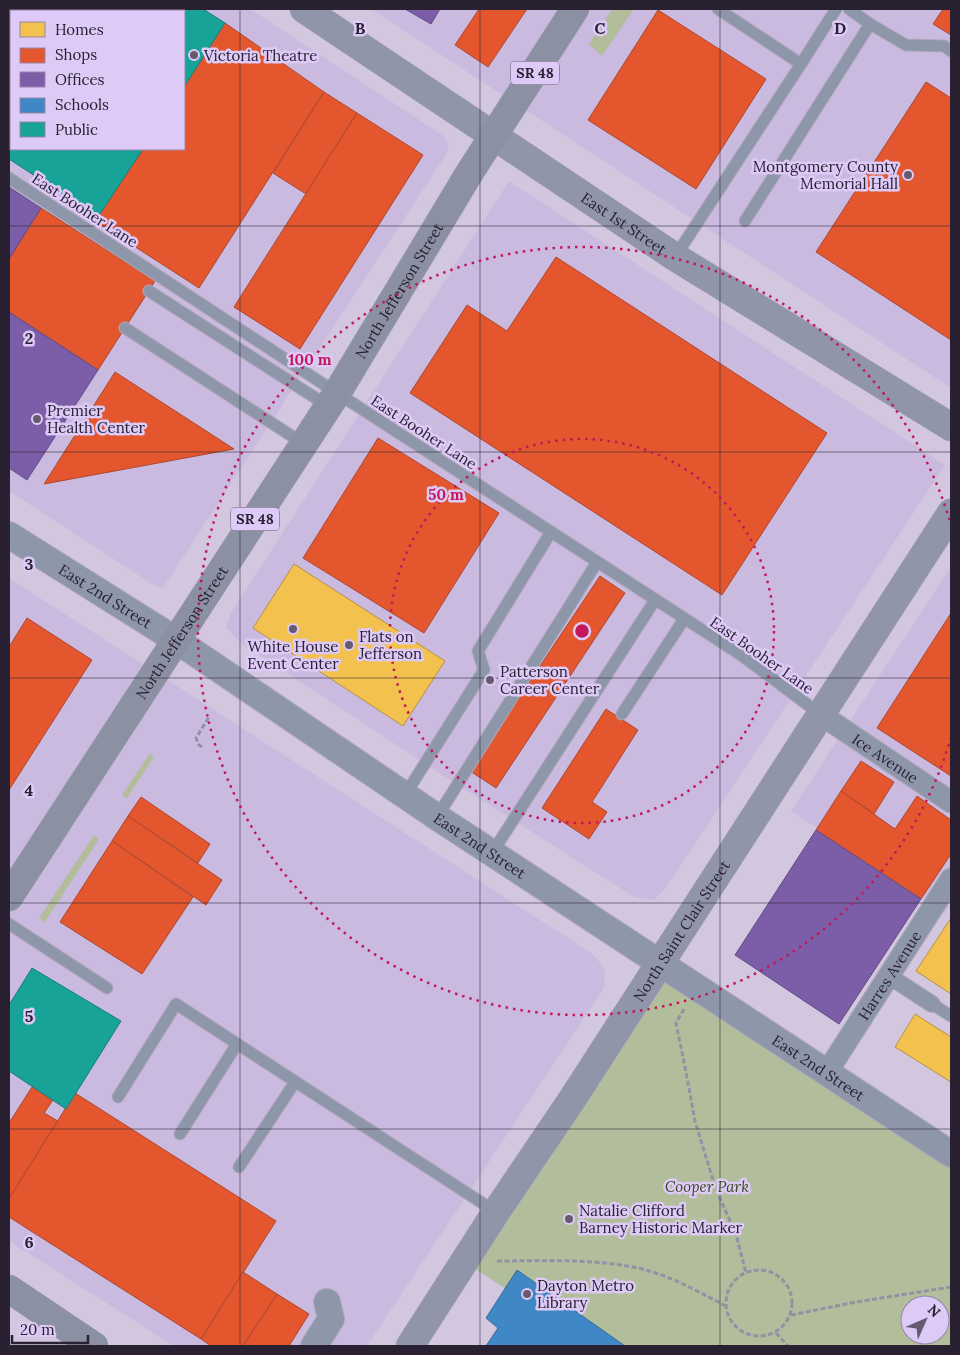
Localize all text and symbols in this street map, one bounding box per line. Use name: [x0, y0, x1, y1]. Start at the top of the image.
legend: [10, 10, 185, 150]
text: B: [355, 18, 366, 38]
text: C: [594, 18, 606, 38]
text: D: [834, 18, 846, 38]
text: Homes: [55, 20, 104, 39]
text: Shops: [55, 45, 97, 64]
place label: Victoria Theatre: [203, 46, 317, 65]
marker: Victoria Theatre: [188, 49, 200, 61]
road number: SR 48: [511, 62, 559, 84]
text: Offices: [55, 70, 105, 89]
text: Schools: [55, 95, 109, 114]
text: Public: [55, 120, 98, 139]
place label: Montgomery County Memorial Hall: [753, 157, 898, 193]
street label: East Booher Lane: [29, 169, 141, 251]
marker: Montgomery County Memorial Hall: [902, 169, 914, 181]
street label: East 1st Street: [578, 188, 670, 258]
street label: North Jefferson Street: [351, 219, 447, 362]
text: 2: [25, 328, 33, 348]
text: 100 m: [289, 350, 332, 369]
street label: East Booher Lane: [368, 391, 480, 473]
place label: Premier Health Center: [47, 401, 146, 437]
marker: Premier Health Center: [31, 413, 43, 425]
text: 50 m: [428, 485, 464, 504]
road number: SR 48: [231, 508, 279, 530]
text: 3: [25, 554, 34, 574]
street label: East 2nd Street: [55, 559, 156, 632]
street label: North Jefferson Street: [131, 562, 232, 702]
street label: East Booher Lane: [707, 612, 817, 698]
centre of rings: [573, 622, 591, 640]
marker: White House Event Center: [287, 623, 299, 635]
place label: Flats on Jefferson: [358, 627, 422, 663]
place label: White House Event Center: [247, 637, 339, 673]
marker: Flats on Jefferson: [343, 639, 355, 651]
place label: Patterson Career Center: [500, 662, 600, 698]
marker: Patterson Career Center: [484, 674, 496, 686]
street label: Ice Avenue: [849, 729, 922, 787]
text: 4: [25, 780, 34, 800]
street label: East 2nd Street: [430, 808, 530, 882]
street label: North Saint Clair Street: [629, 856, 734, 1005]
street label: Harres Avenue: [854, 927, 925, 1023]
text: 5: [25, 1006, 34, 1026]
street label: East 2nd Street: [769, 1030, 869, 1104]
park label: Cooper Park: [665, 1177, 749, 1196]
place label: Natalie Clifford Barney Historic Marker: [579, 1201, 743, 1237]
marker: Natalie Clifford Barney Historic Marker: [563, 1213, 575, 1225]
text: 6: [24, 1232, 34, 1252]
place label: Dayton Metro Library: [537, 1276, 634, 1312]
marker: Dayton Metro Library: [521, 1288, 533, 1300]
north arrow: [900, 1295, 950, 1345]
text: N: [924, 1301, 945, 1321]
scale bar: [12, 1312, 89, 1344]
text: 20 m: [20, 1320, 55, 1339]

